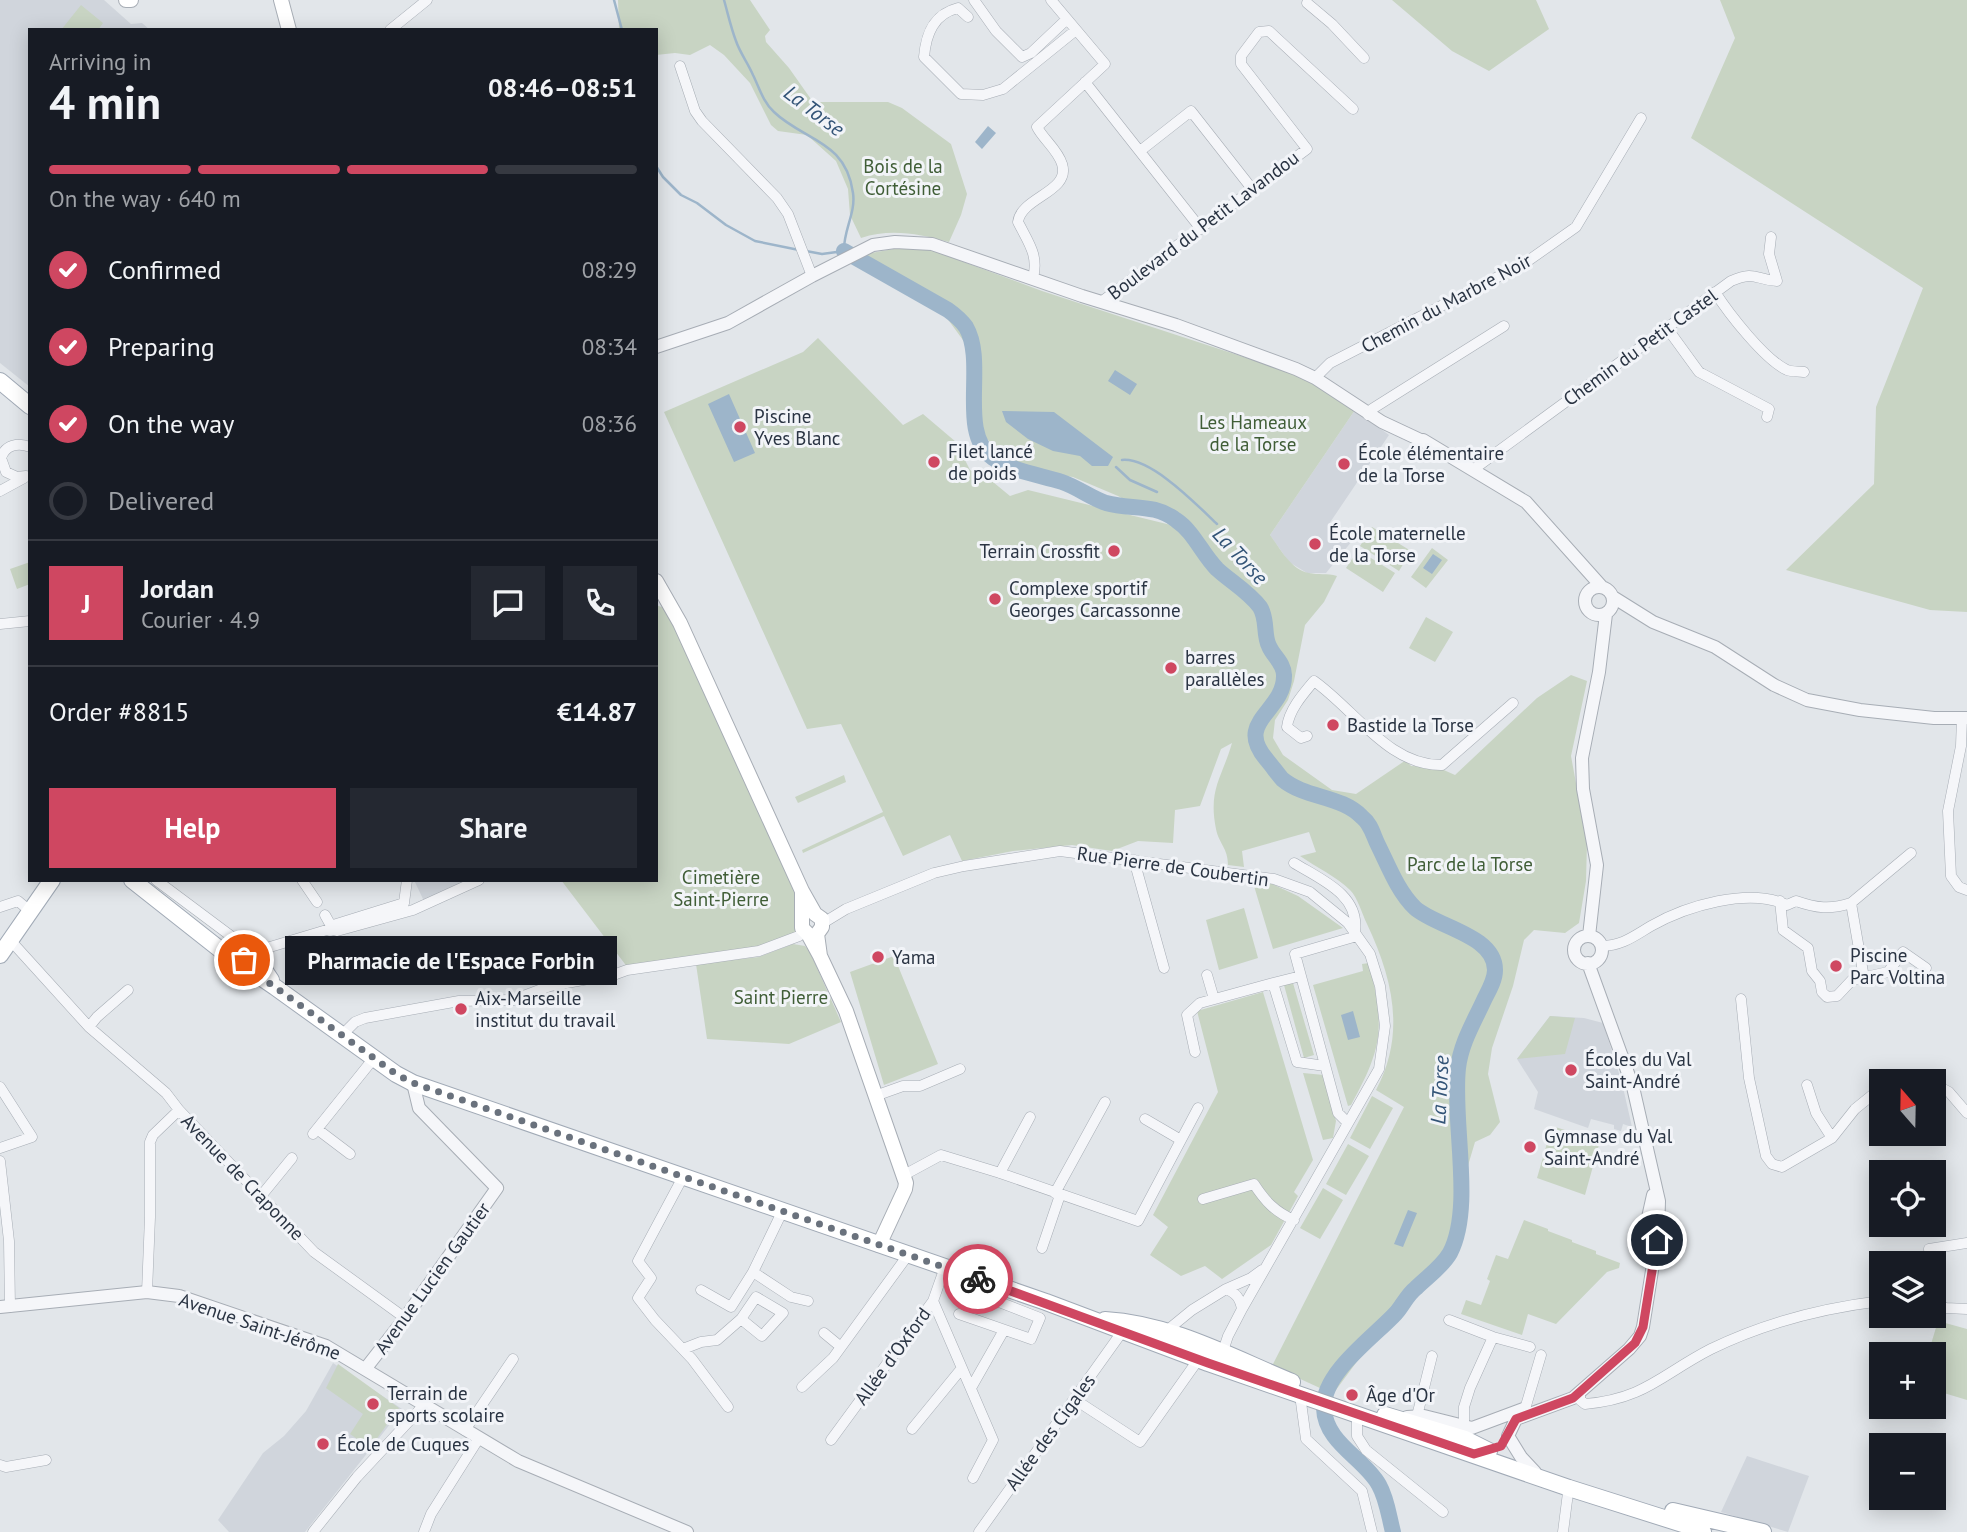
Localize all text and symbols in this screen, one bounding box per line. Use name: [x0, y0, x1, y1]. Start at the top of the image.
text: Arriving in: [49, 47, 151, 76]
text: 08:46–08:51: [488, 71, 637, 104]
text: 4 min: [49, 72, 161, 132]
water label: La Torse: [779, 79, 850, 142]
street label: Boulevard du Petit Lavandou: [1103, 145, 1303, 305]
park label: Bois de la Cortésine: [863, 154, 943, 200]
text: On the way · 640 m: [49, 184, 241, 213]
street label: Chemin du Marbre Noir: [1357, 248, 1536, 358]
icon: check: [49, 251, 87, 289]
text: Confirmed: [108, 253, 221, 286]
text: 08:29: [582, 255, 637, 284]
street label: Chemin du Petit Castel: [1558, 283, 1722, 411]
icon: check: [49, 328, 87, 366]
text: Preparing: [108, 330, 215, 363]
text: 08:34: [582, 332, 637, 361]
place label: Piscine Yves Blanc: [754, 404, 840, 450]
icon: check: [49, 405, 87, 443]
text: On the way: [108, 407, 234, 440]
text: 08:36: [582, 409, 637, 438]
park label: Les Hameaux de la Torse: [1199, 410, 1307, 456]
marker: Piscine Yves Blanc: [732, 419, 748, 435]
place label: Filet lancé de poids: [948, 439, 1033, 485]
place label: École élémentaire de la Torse: [1358, 441, 1504, 487]
marker: Filet lancé de poids: [926, 454, 942, 470]
marker: École élémentaire de la Torse: [1336, 456, 1352, 472]
text: Delivered: [108, 484, 214, 517]
water label: La Torse: [1207, 521, 1274, 590]
place label: École maternelle de la Torse: [1329, 521, 1466, 567]
marker: École maternelle de la Torse: [1307, 536, 1323, 552]
place label: Terrain Crossfit: [979, 539, 1101, 563]
marker: Terrain Crossfit: [1106, 543, 1122, 559]
button: chat: [471, 566, 545, 640]
button: phone: [563, 566, 637, 640]
text: Jordan: [141, 572, 214, 605]
place label: Complexe sportif Georges Carcassonne: [1009, 576, 1181, 622]
text: J: [82, 587, 90, 620]
marker: Complexe sportif Georges Carcassonne: [987, 591, 1003, 607]
text: Courier · 4.9: [141, 605, 260, 634]
place label: barres parallèles: [1185, 645, 1265, 691]
marker: barres parallèles: [1163, 660, 1179, 676]
text: Order #8815: [49, 695, 189, 728]
text: €14.87: [557, 695, 637, 728]
place label: Bastide la Torse: [1347, 713, 1474, 737]
marker: Bastide la Torse: [1325, 717, 1341, 733]
button: Help: [49, 788, 336, 868]
button: Share: [350, 788, 637, 868]
street label: Rue Pierre de Coubertin: [1076, 841, 1270, 891]
park label: Parc de la Torse: [1407, 852, 1533, 876]
park label: Cimetière Saint-Pierre: [673, 865, 769, 911]
pin: [214, 930, 274, 990]
callout: Pharmacie de l'Espace Forbin: [286, 936, 618, 984]
icon: bag: [225, 941, 263, 979]
place label: Piscine Parc Voltina: [1850, 943, 1945, 989]
place label: Yama: [892, 945, 936, 969]
text: Pharmacie de l'Espace Forbin: [307, 946, 595, 975]
marker: Yama: [870, 949, 886, 965]
marker: Piscine Parc Voltina: [1828, 958, 1844, 974]
park label: Saint Pierre: [734, 985, 828, 1009]
place label: Aix-Marseille institut du travail: [475, 986, 616, 1032]
marker: Aix-Marseille institut du travail: [453, 1001, 469, 1017]
place label: Écoles du Val Saint-André: [1585, 1047, 1692, 1093]
water label: La Torse: [1424, 1055, 1455, 1125]
marker: Écoles du Val Saint-André: [1563, 1062, 1579, 1078]
north arrow: [1869, 1069, 1946, 1146]
map controls: [1869, 1069, 1946, 1510]
street label: Avenue de Craponne: [176, 1109, 310, 1245]
place label: Gymnase du Val Saint-André: [1544, 1124, 1673, 1170]
marker: Gymnase du Val Saint-André: [1522, 1139, 1538, 1155]
button: locate: [1869, 1160, 1946, 1237]
street label: Avenue Lucien Gautier: [369, 1197, 495, 1359]
pin: [1627, 1210, 1687, 1270]
icon: home: [1638, 1221, 1676, 1259]
courier: [943, 1244, 1013, 1314]
button: layers: [1869, 1251, 1946, 1328]
icon: bike: [959, 1260, 997, 1298]
street label: Avenue Saint-Jérôme: [176, 1287, 344, 1365]
street label: Allée d'Oxford: [849, 1302, 935, 1410]
button: +: [1869, 1342, 1946, 1419]
street label: Allée des Cigales: [1000, 1369, 1100, 1495]
place label: Terrain de sports scolaire: [387, 1381, 505, 1427]
place label: Âge d'Or: [1366, 1383, 1435, 1407]
marker: Âge d'Or: [1344, 1387, 1360, 1403]
marker: Terrain de sports scolaire: [365, 1396, 381, 1412]
place label: École de Cuques: [337, 1432, 470, 1456]
button: −: [1869, 1433, 1946, 1510]
marker: École de Cuques: [315, 1436, 331, 1452]

